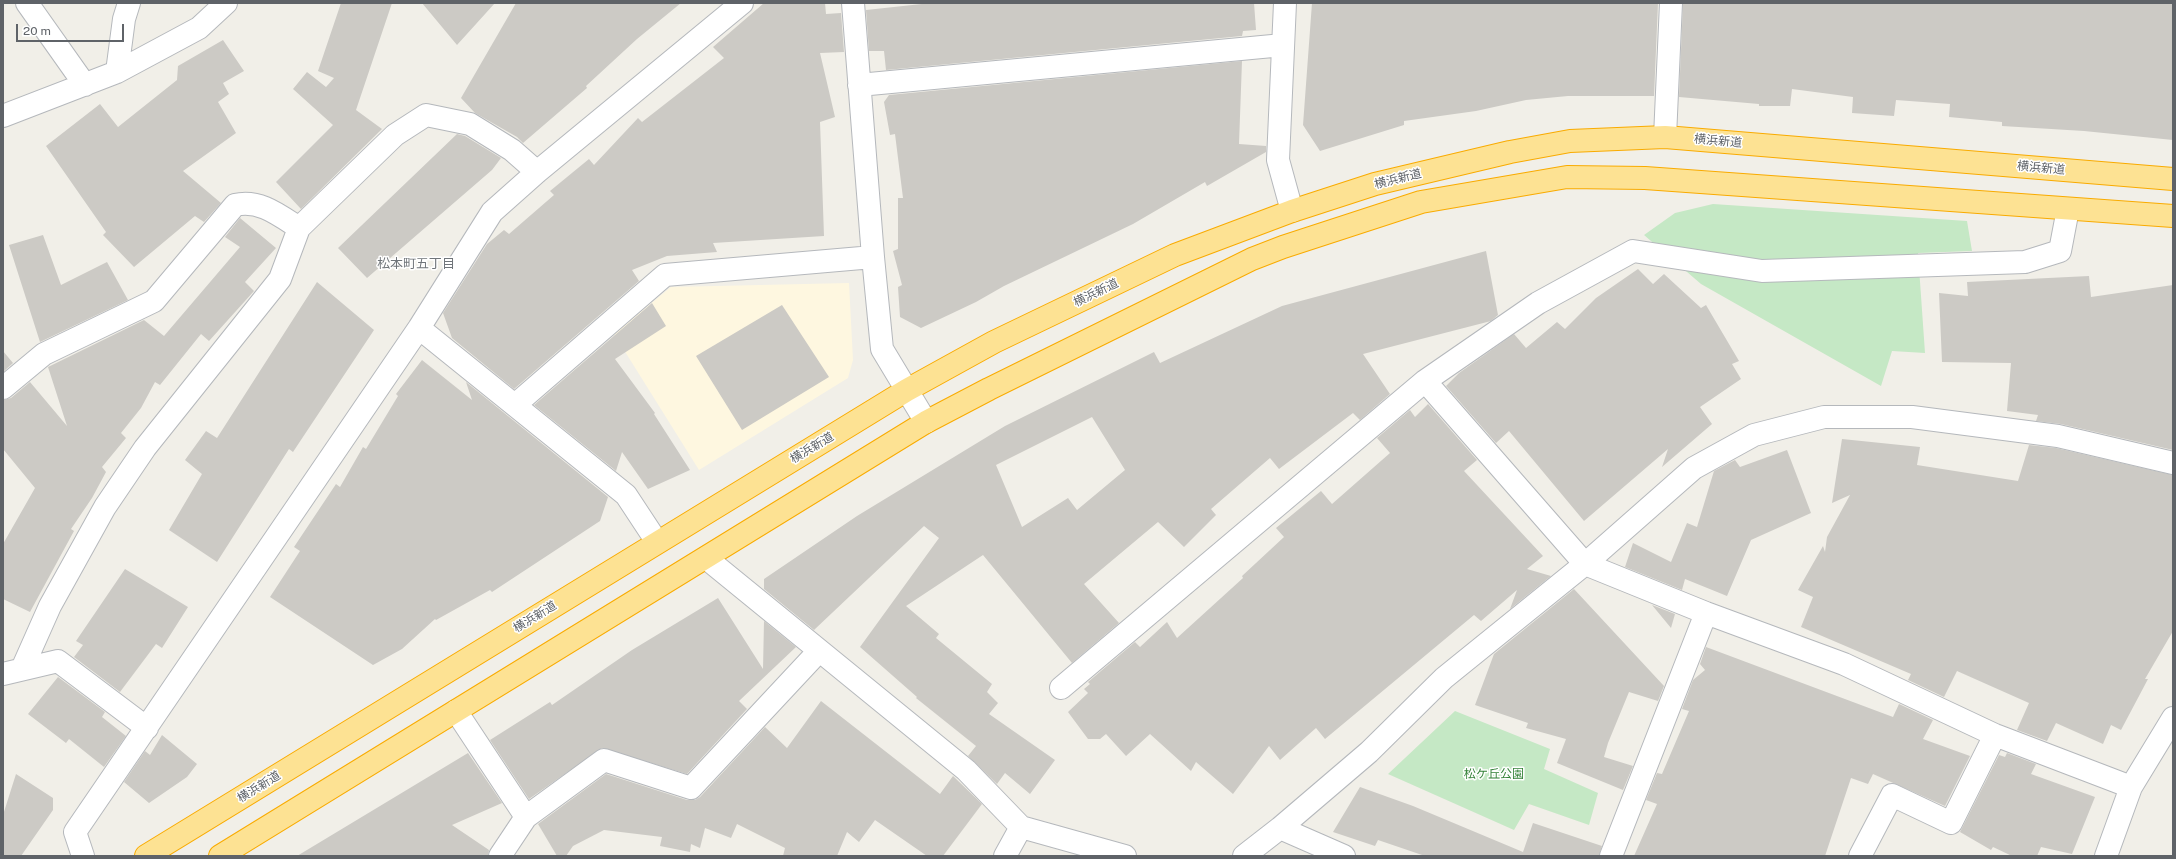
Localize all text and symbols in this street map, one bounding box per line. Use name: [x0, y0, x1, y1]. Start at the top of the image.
scale bar: [18, 16, 126, 42]
text: 20 m: [23, 24, 51, 38]
street label: 横浜新道: [1693, 132, 1743, 150]
street label: 横浜新道: [2016, 159, 2066, 177]
street label: 横浜新道: [1373, 166, 1423, 192]
district label: 松本町五丁目: [377, 256, 455, 272]
street label: 横浜新道: [1071, 276, 1121, 310]
street label: 横浜新道: [788, 429, 836, 467]
street label: 横浜新道: [511, 598, 559, 636]
park label: 松ケ丘公園: [1464, 767, 1524, 781]
street label: 横浜新道: [235, 768, 283, 806]

